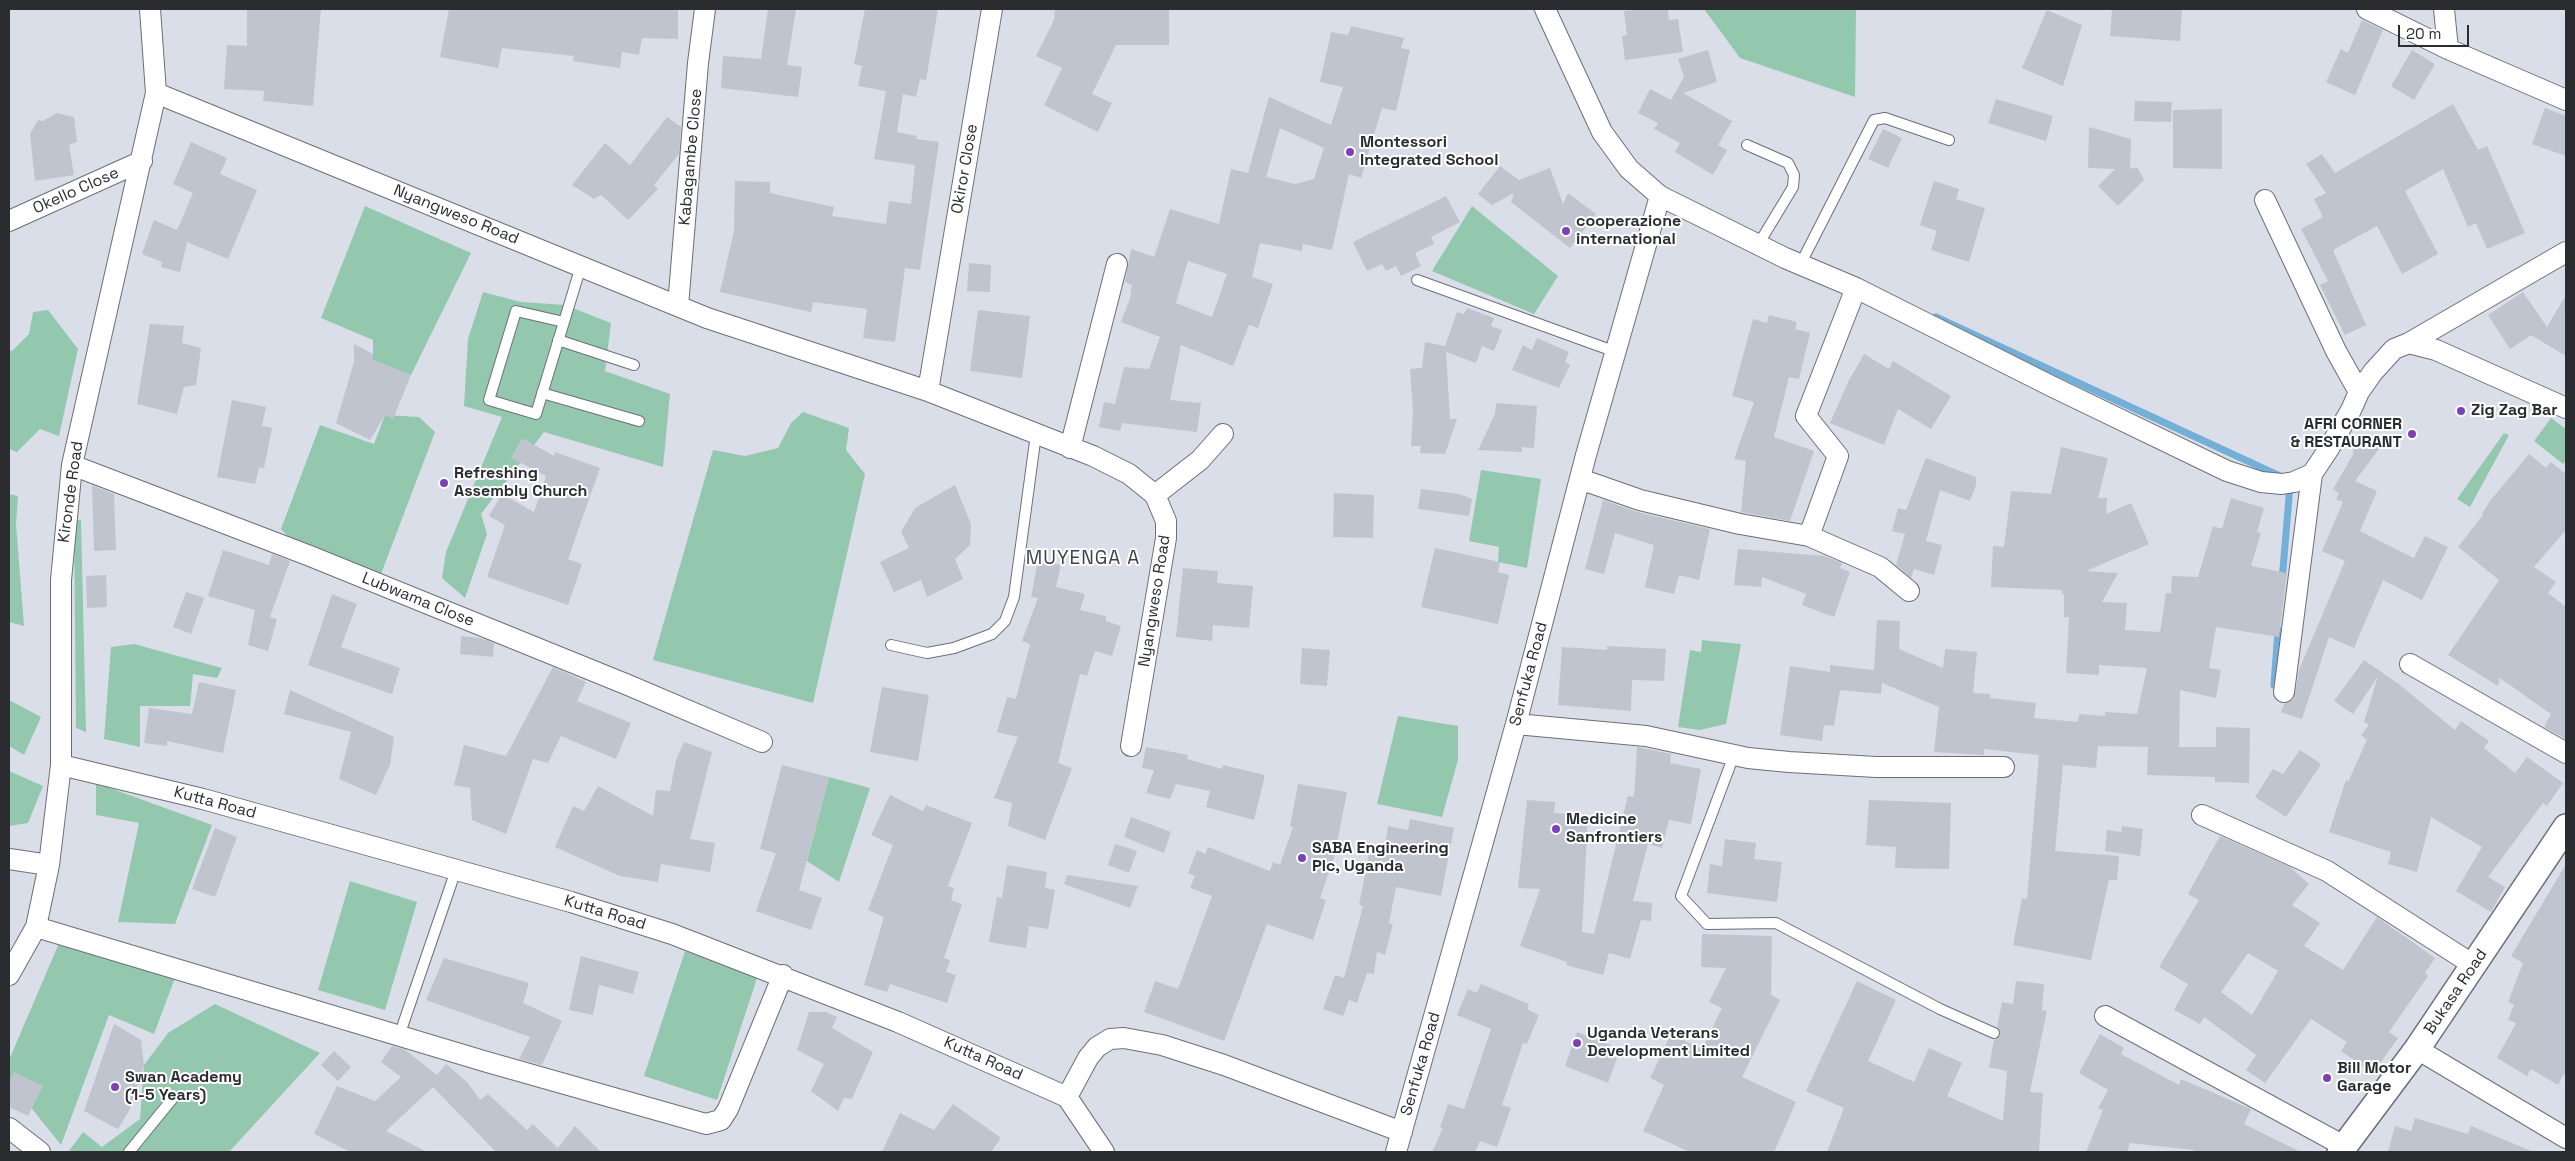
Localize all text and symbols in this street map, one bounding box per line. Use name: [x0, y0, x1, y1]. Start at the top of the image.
scale bar: [2400, 15, 2471, 47]
text: 20 m: [2406, 24, 2441, 43]
street label: Kabagambe Close: [675, 88, 707, 226]
street label: Okiror Close: [948, 123, 982, 215]
place label: Montessori Integrated School: [1360, 133, 1498, 171]
marker: Montessori Integrated School: [1344, 146, 1356, 158]
street label: Okello Close: [30, 163, 122, 219]
street label: Nyangweso Road: [391, 181, 521, 249]
place label: cooperazione international: [1576, 212, 1681, 250]
marker: cooperazione international: [1560, 225, 1572, 237]
place label: Zig Zag Bar: [2471, 401, 2558, 421]
marker: Zig Zag Bar: [2455, 405, 2467, 417]
place label: AFRI CORNER & RESTAURANT: [2291, 415, 2402, 453]
marker: AFRI CORNER & RESTAURANT: [2406, 428, 2418, 440]
street label: Kironde Road: [54, 440, 88, 544]
place label: Refreshing Assembly Church: [454, 464, 587, 502]
marker: Refreshing Assembly Church: [438, 477, 450, 489]
street label: Nyangweso Road: [1135, 534, 1175, 668]
district label: MUYENGA A: [1025, 548, 1141, 570]
street label: Lubwama Close: [359, 569, 477, 631]
street label: Senfuka Road: [1506, 620, 1552, 728]
street label: Kutta Road: [172, 783, 258, 823]
place label: Medicine Sanfrontiers: [1566, 810, 1662, 848]
marker: Medicine Sanfrontiers: [1550, 823, 1562, 835]
place label: SABA Engineering Plc, Uganda: [1312, 839, 1449, 877]
marker: SABA Engineering Plc, Uganda: [1296, 852, 1308, 864]
street label: Kutta Road: [562, 891, 648, 935]
street label: Bukasa Road: [2420, 946, 2492, 1038]
street label: Senfuka Road: [1397, 1010, 1445, 1118]
place label: Uganda Veterans Development Limited: [1587, 1024, 1750, 1062]
street label: Kutta Road: [941, 1033, 1025, 1085]
marker: Uganda Veterans Development Limited: [1571, 1037, 1583, 1049]
place label: Bill Motor Garage: [2337, 1059, 2411, 1097]
place label: Swan Academy (1-5 Years): [125, 1068, 242, 1106]
marker: Bill Motor Garage: [2321, 1072, 2333, 1084]
marker: Swan Academy (1-5 Years): [109, 1081, 121, 1093]

